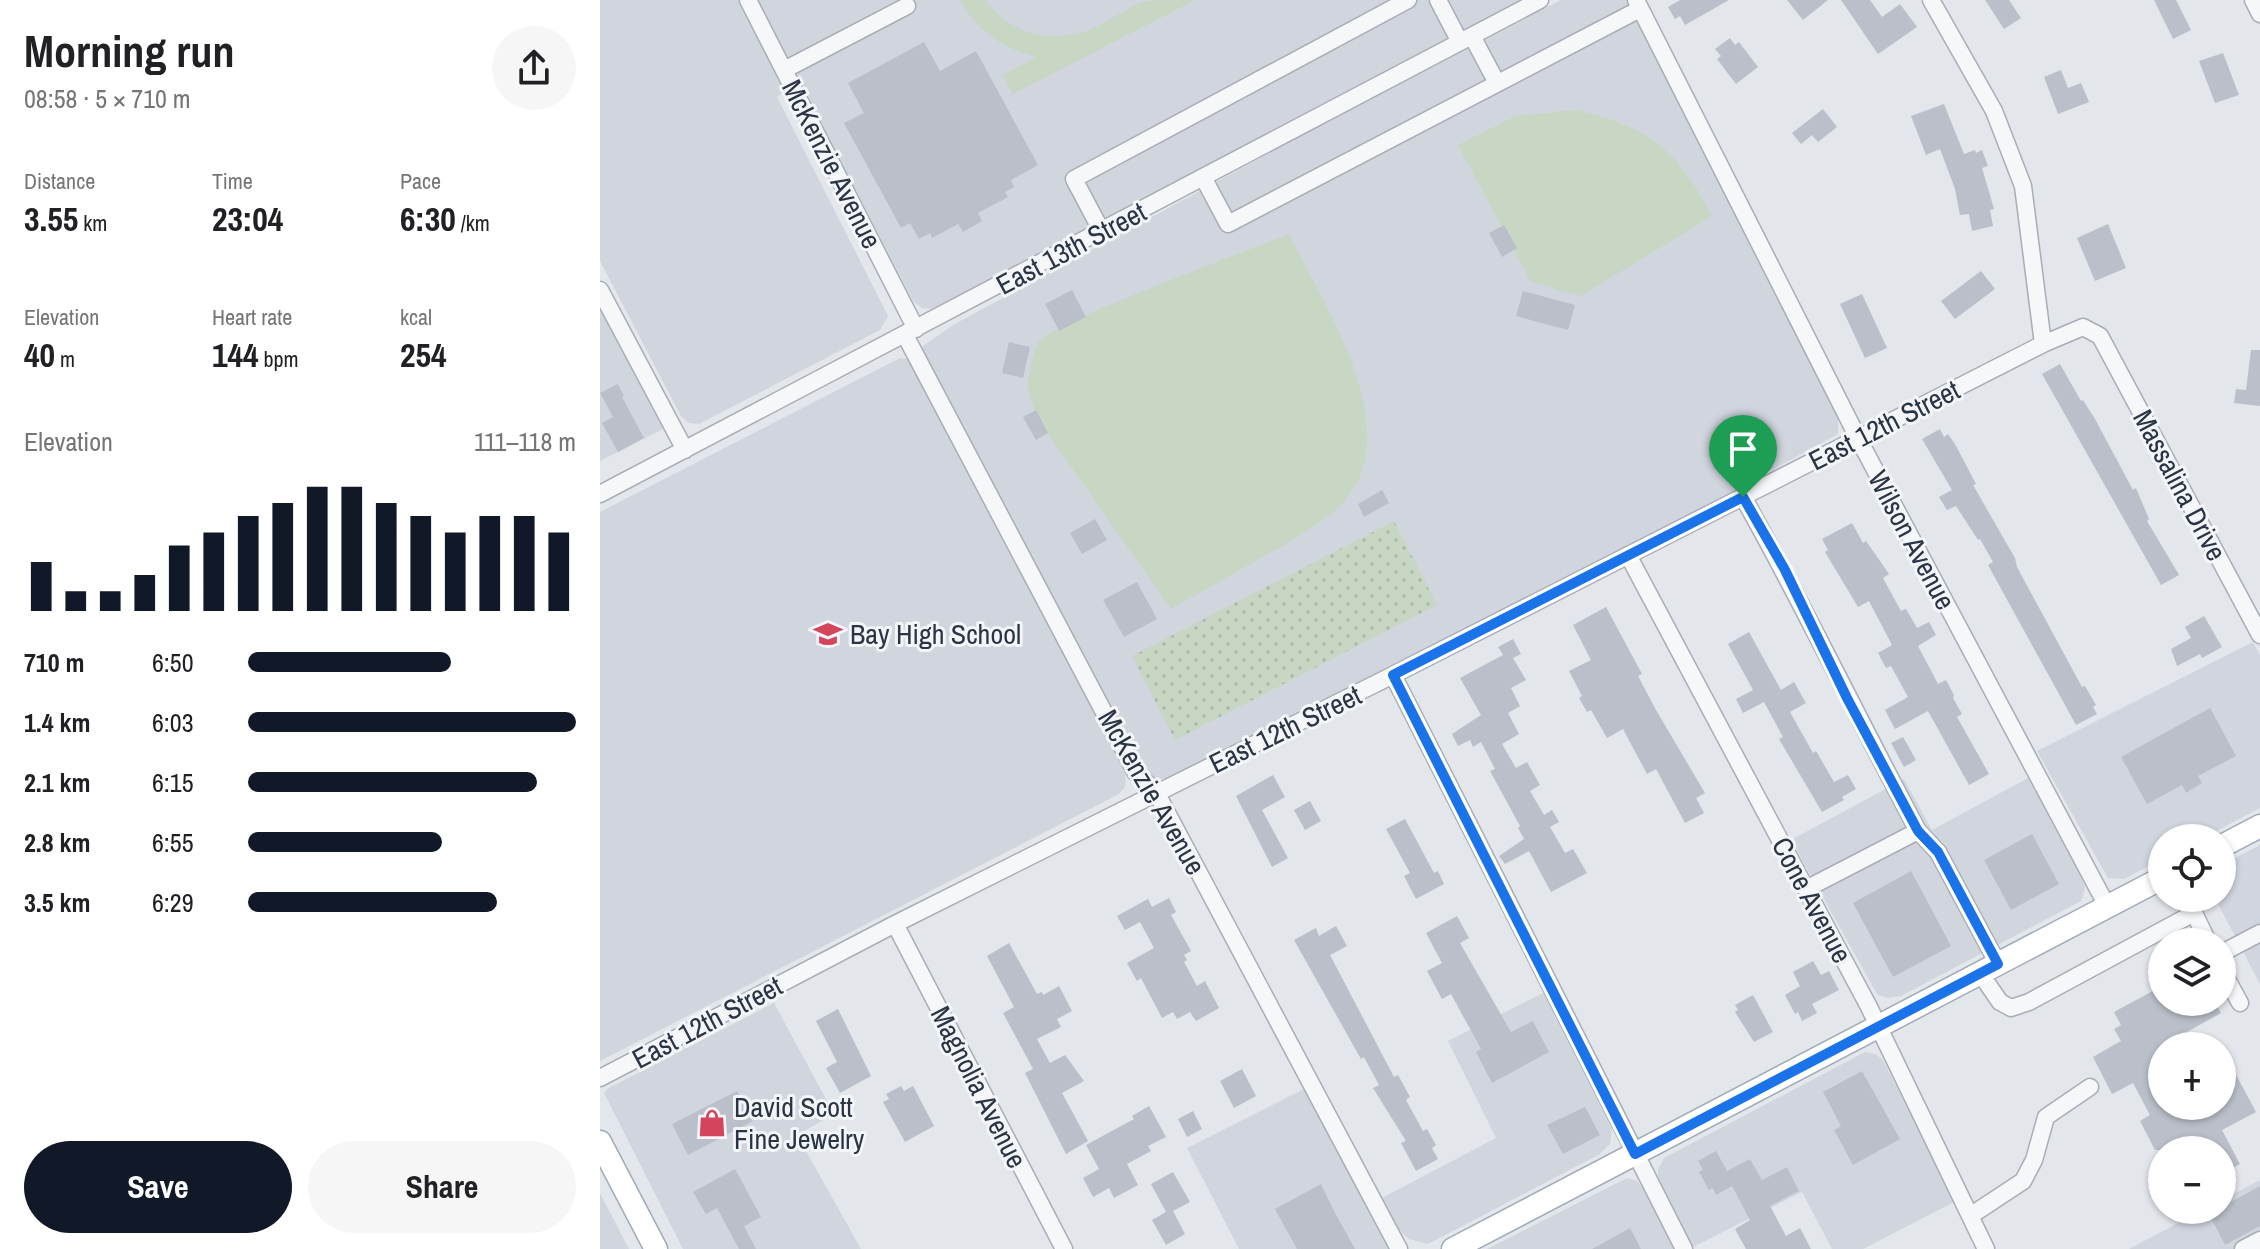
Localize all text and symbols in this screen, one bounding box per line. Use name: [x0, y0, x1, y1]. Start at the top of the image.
text: Morning run: [24, 21, 234, 81]
button: share: [492, 26, 576, 110]
street label: McKenzie Avenue: [773, 73, 891, 255]
text: 08:58 · 5 × 710 m: [24, 81, 191, 116]
text: Distance: [24, 166, 95, 196]
text: Time: [212, 166, 253, 196]
text: Pace: [400, 166, 441, 196]
street label: East 13th Street: [989, 193, 1153, 303]
text: 3.55: [24, 196, 78, 242]
text: 23:04: [212, 196, 283, 242]
text: 6:30: [400, 196, 456, 242]
text: km: [78, 208, 107, 238]
text: /km: [456, 208, 490, 238]
text: Elevation: [24, 302, 99, 332]
text: Heart rate: [212, 302, 292, 332]
text: kcal: [400, 302, 432, 332]
text: 40: [24, 332, 55, 378]
text: 144: [212, 332, 259, 378]
text: 254: [400, 332, 447, 378]
text: m: [55, 344, 75, 374]
text: bpm: [259, 344, 299, 374]
street label: East 12th Street: [1802, 371, 1966, 479]
street label: Massalina Drive: [2124, 403, 2236, 567]
pin: [1709, 415, 1777, 497]
text: Elevation: [24, 424, 113, 459]
text: 111–118 m: [474, 424, 576, 459]
icon: arrive: [1721, 427, 1765, 471]
street label: Wilson Avenue: [1859, 464, 1965, 616]
place label: Bay High School: [850, 615, 1021, 653]
school or university icon: Bay High School: [813, 619, 843, 649]
text: 710 m: [24, 645, 84, 680]
text: 6:50: [152, 645, 194, 680]
street label: East 12th Street: [1203, 676, 1367, 782]
street label: McKenzie Avenue: [1089, 703, 1215, 881]
text: 1.4 km: [24, 705, 90, 740]
text: 6:03: [152, 705, 194, 740]
text: 2.1 km: [24, 765, 90, 800]
text: 6:15: [152, 765, 194, 800]
map controls: [2148, 824, 2236, 1224]
button: locate: [2148, 824, 2236, 912]
text: 2.8 km: [24, 825, 90, 860]
text: 6:55: [152, 825, 194, 860]
street label: Cone Avenue: [1763, 830, 1861, 970]
text: 3.5 km: [24, 885, 90, 920]
text: 6:29: [152, 885, 194, 920]
button: layers: [2148, 928, 2236, 1016]
street label: East 12th Street: [625, 967, 789, 1077]
street label: Magnolia Avenue: [922, 999, 1036, 1175]
button: +: [2148, 1032, 2236, 1120]
place label: David Scott Fine Jewelry: [734, 1088, 865, 1158]
shop icon: David Scott Fine Jewelry: [697, 1108, 727, 1138]
button: −: [2148, 1136, 2236, 1224]
button: Save: [24, 1141, 292, 1233]
button: Share: [308, 1141, 576, 1233]

